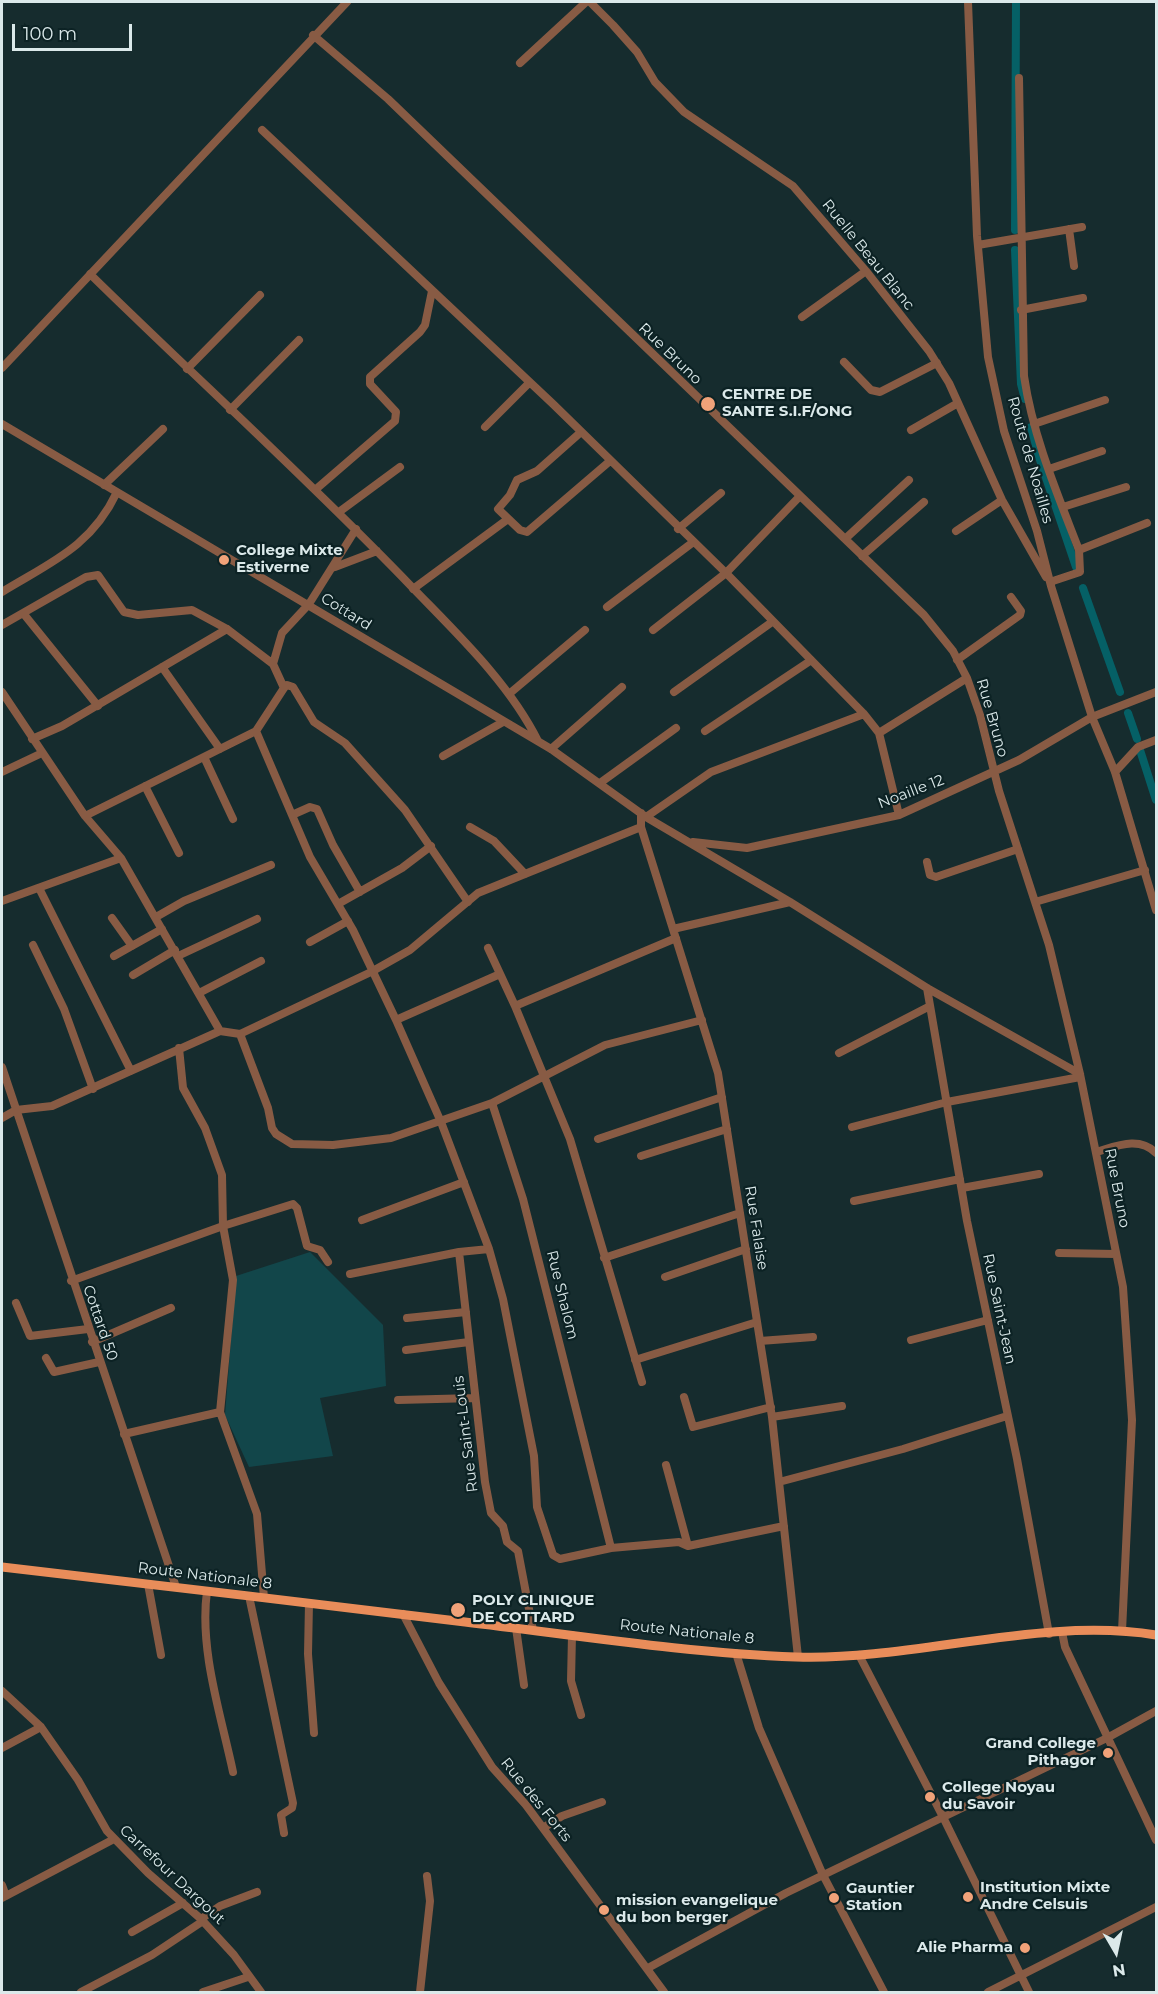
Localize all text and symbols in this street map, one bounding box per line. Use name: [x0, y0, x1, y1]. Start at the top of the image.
scale bar: [15, 12, 135, 50]
text: 100 m: [23, 23, 77, 45]
street label: Ruelle Beau Blanc: [818, 196, 918, 314]
street label: Rue Bruno: [635, 319, 705, 389]
place label: CENTRE DE SANTE S.I.F/ONG: [722, 386, 852, 421]
street label: Route de Noailles: [1003, 394, 1057, 526]
marker: CENTRE DE SANTE S.I.F/ONG: [699, 395, 717, 413]
place label: College Mixte Estiverne: [236, 542, 343, 577]
marker: College Mixte Estiverne: [217, 553, 231, 567]
street label: Cottard: [317, 589, 375, 635]
street label: Rue Bruno: [972, 677, 1012, 759]
street label: Noaille 12: [875, 771, 947, 813]
street label: Rue Bruno: [1100, 1147, 1134, 1229]
street label: Rue Falaise: [740, 1184, 772, 1272]
street label: Rue Shalom: [542, 1248, 582, 1342]
street label: Rue Saint-Jean: [978, 1252, 1020, 1366]
street label: Cottard 50: [79, 1283, 121, 1363]
street label: Rue Saint-Louis: [450, 1375, 482, 1493]
street label: Route Nationale 8: [137, 1559, 273, 1593]
place label: POLY CLINIQUE DE COTTARD: [472, 1592, 594, 1627]
marker: POLY CLINIQUE DE COTTARD: [449, 1601, 467, 1619]
street label: Route Nationale 8: [619, 1616, 755, 1648]
place label: Grand College Pithagor: [985, 1735, 1096, 1770]
marker: Grand College Pithagor: [1101, 1746, 1115, 1760]
street label: Rue des Forts: [497, 1754, 575, 1846]
place label: College Noyau du Savoir: [942, 1779, 1055, 1814]
marker: College Noyau du Savoir: [923, 1790, 937, 1804]
street label: Carrefour Dargout: [116, 1822, 228, 1928]
place label: Institution Mixte Andre Celsuis: [980, 1879, 1110, 1914]
place label: Gauntier Station: [846, 1880, 914, 1915]
marker: Institution Mixte Andre Celsuis: [961, 1890, 975, 1904]
marker: Gauntier Station: [827, 1891, 841, 1905]
place label: mission evangelique du bon berger: [616, 1892, 778, 1927]
marker: mission evangelique du bon berger: [597, 1903, 611, 1917]
north arrow: [1086, 1922, 1146, 1982]
place label: Alie Pharma: [917, 1939, 1013, 1957]
marker: Alie Pharma: [1018, 1941, 1032, 1955]
text: N: [1111, 1960, 1127, 1981]

